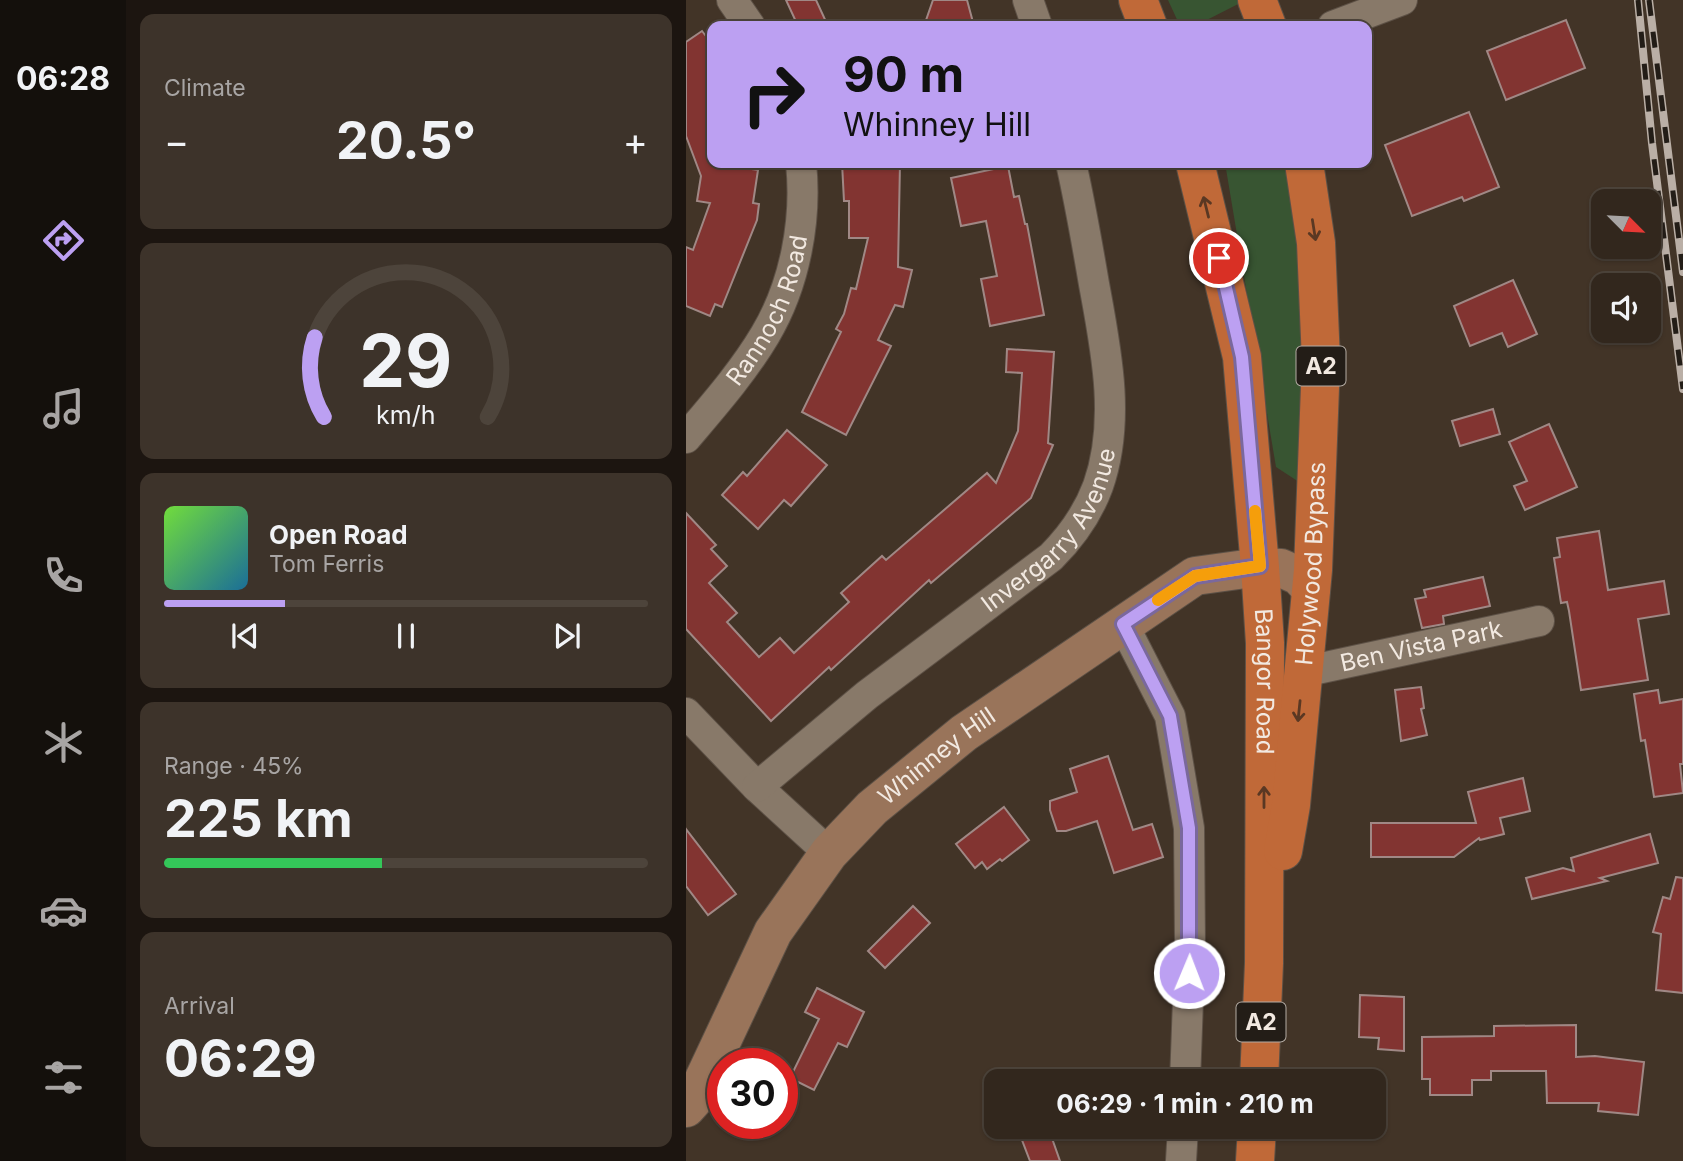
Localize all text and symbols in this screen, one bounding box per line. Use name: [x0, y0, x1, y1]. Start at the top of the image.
text: 90 m: [843, 45, 964, 104]
icon: right: [728, 49, 819, 140]
text: 06:28: [16, 59, 110, 98]
text: Climate: [164, 74, 246, 102]
text: Whinney Hill: [843, 105, 1031, 144]
text: 20.5°: [336, 109, 476, 172]
text: −: [164, 118, 189, 164]
text: +: [623, 118, 648, 164]
north arrow: [1591, 189, 1661, 259]
map controls: [1591, 189, 1661, 343]
one-way arrow: [1199, 196, 1212, 219]
icon: directions: [39, 216, 88, 265]
one-way arrow: [1308, 218, 1321, 241]
pin: [1189, 228, 1249, 288]
street label: Rannoch Road: [720, 233, 813, 391]
icon: arrive: [1200, 239, 1238, 277]
button: sound: [1591, 273, 1661, 343]
text: 29: [359, 317, 453, 406]
road number: A2: [1296, 346, 1346, 386]
icon: music: [39, 384, 88, 433]
text: km/h: [376, 400, 436, 430]
street label: Invergarry Avenue: [975, 446, 1121, 618]
street label: Holywood Bypass: [1289, 461, 1331, 667]
text: Open Road: [269, 519, 408, 550]
text: Tom Ferris: [269, 550, 384, 578]
icon: phone: [39, 551, 88, 600]
street label: Bangor Road: [1249, 607, 1280, 755]
street label: Ben Vista Park: [1337, 614, 1505, 678]
icon: previous: [226, 617, 264, 655]
icon: pause: [387, 617, 425, 655]
icon: next: [548, 617, 586, 655]
one-way arrow: [1293, 699, 1306, 722]
street label: Whinney Hill: [872, 701, 1001, 811]
icon: climate: [39, 718, 88, 767]
text: Range · 45%: [164, 752, 304, 780]
one-way arrow: [1257, 786, 1271, 809]
text: 225 km: [164, 787, 353, 850]
icon: car: [39, 886, 88, 935]
position arrow: [1152, 936, 1226, 1010]
text: Arrival: [164, 992, 235, 1020]
road number: A2: [1236, 1002, 1286, 1042]
text: 06:29: [164, 1027, 317, 1090]
speed limit sign: 30: [707, 1048, 798, 1139]
icon: filters: [39, 1053, 88, 1102]
text: 06:29 · 1 min · 210 m: [1056, 1088, 1314, 1119]

